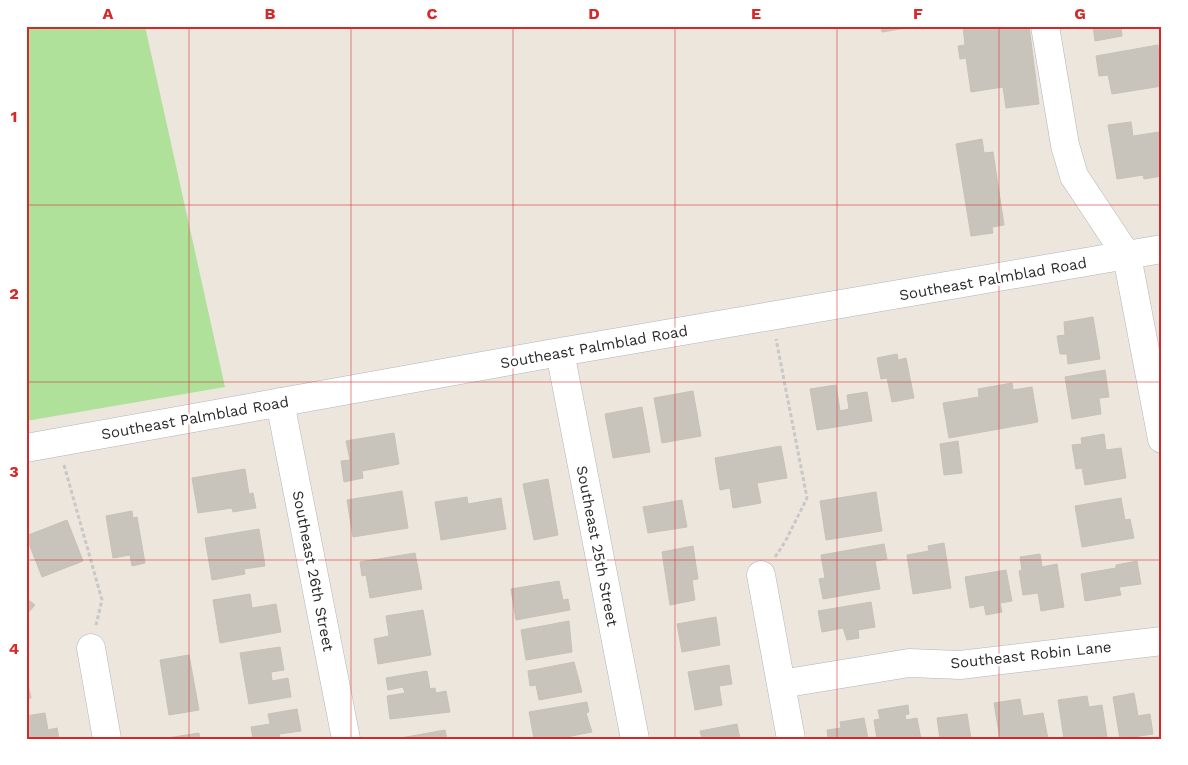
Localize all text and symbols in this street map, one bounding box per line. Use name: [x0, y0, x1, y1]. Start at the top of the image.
text: A: [103, 4, 114, 23]
text: B: [265, 4, 276, 23]
text: C: [427, 4, 438, 23]
text: D: [588, 4, 600, 23]
text: E: [751, 4, 761, 23]
text: F: [913, 4, 923, 23]
text: G: [1074, 4, 1086, 23]
text: 1: [11, 107, 17, 126]
street label: Southeast Palmblad Road: [898, 254, 1088, 304]
text: 2: [9, 284, 19, 303]
street label: Southeast Palmblad Road: [499, 322, 689, 372]
street label: Southeast Palmblad Road: [100, 393, 290, 443]
text: 3: [9, 462, 19, 481]
street label: Southeast 25th Street: [573, 464, 622, 629]
street label: Southeast 26th Street: [289, 489, 338, 654]
street label: Southeast Robin Lane: [950, 638, 1112, 672]
text: 4: [9, 639, 19, 658]

